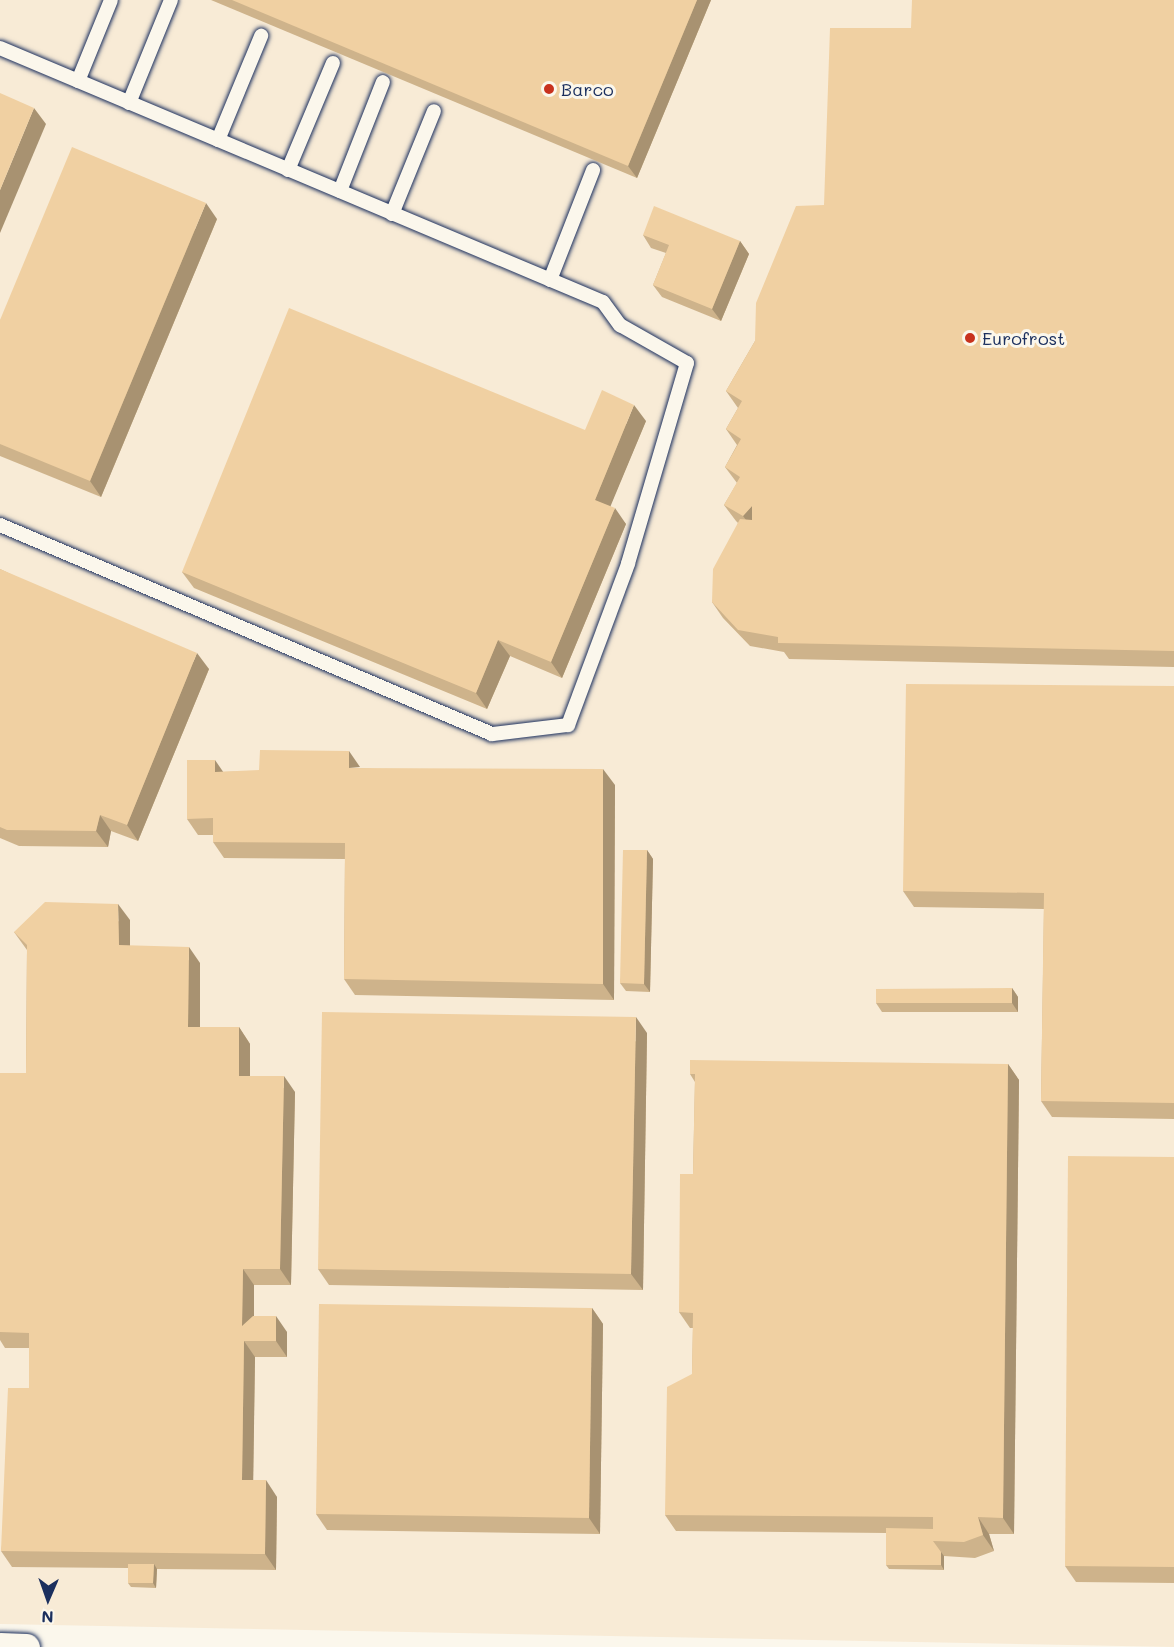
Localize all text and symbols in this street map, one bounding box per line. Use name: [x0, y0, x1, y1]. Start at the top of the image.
place label: Barco: [561, 78, 614, 100]
marker: Barco: [542, 82, 556, 96]
place label: Eurofrost: [982, 327, 1065, 349]
marker: Eurofrost: [963, 331, 977, 345]
north arrow: [18, 1569, 78, 1629]
text: N: [41, 1607, 54, 1628]

